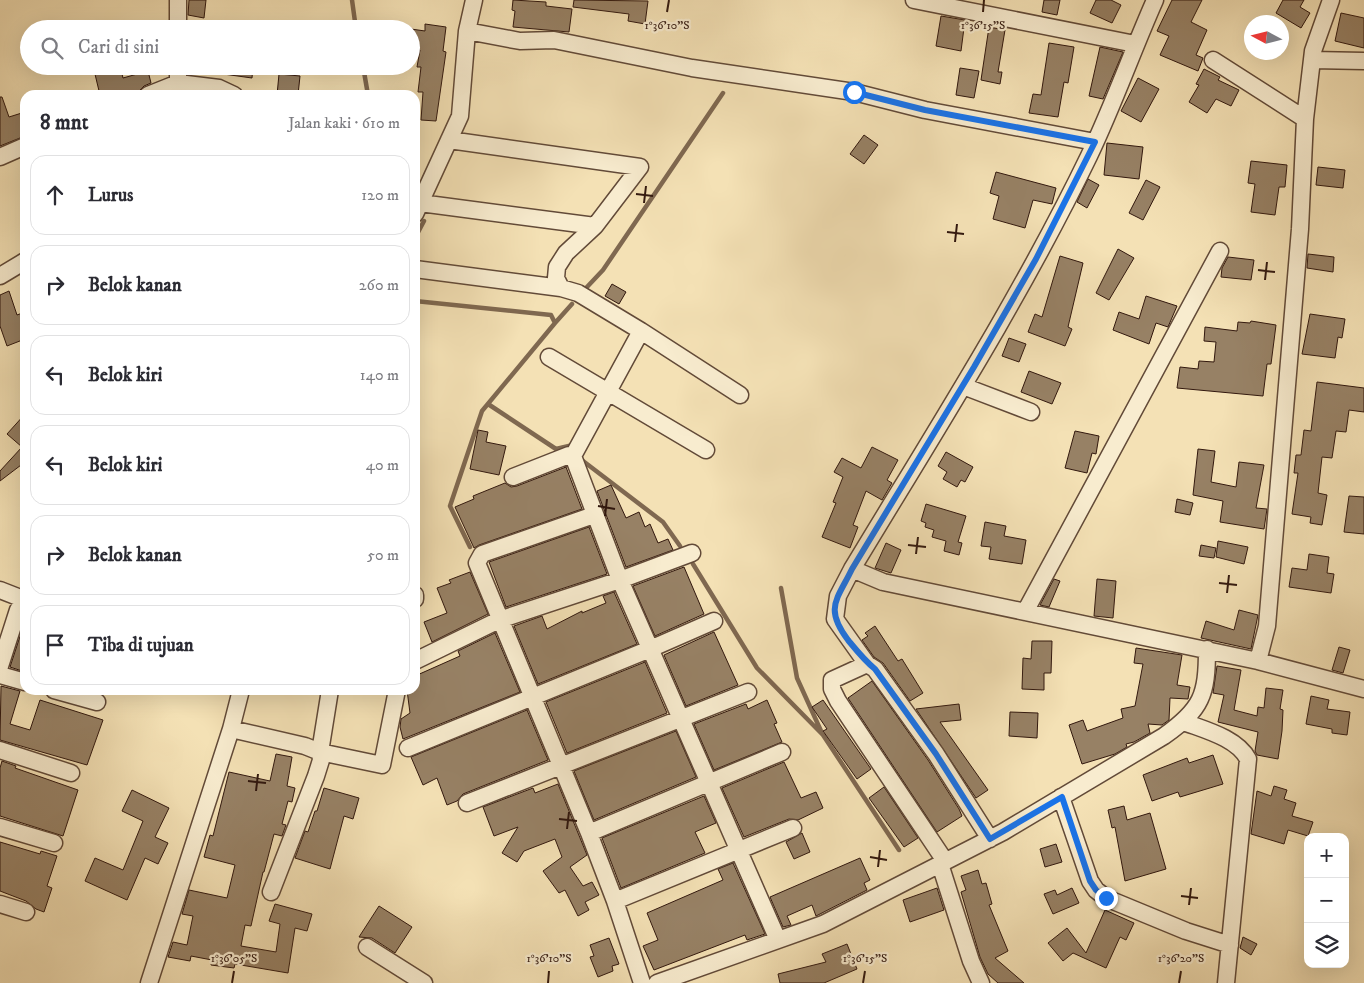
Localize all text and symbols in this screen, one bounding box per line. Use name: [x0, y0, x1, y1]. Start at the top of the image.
north arrow: [1244, 15, 1289, 60]
text: 1°36'10"S: [644, 18, 690, 33]
text: 1°36'15"S: [961, 18, 1005, 33]
search box: [20, 20, 420, 75]
icon: search: [38, 34, 66, 62]
text: Cari di sini: [78, 36, 159, 59]
route start: [843, 81, 866, 104]
text: 8 mnt: [40, 110, 88, 136]
text: Jalan kaki · 610 m: [288, 113, 400, 133]
icon: ahead: [41, 181, 69, 209]
text: Lurus: [88, 184, 133, 207]
text: 120 m: [361, 185, 399, 205]
icon: right: [41, 271, 69, 299]
text: Belok kanan: [88, 274, 182, 297]
text: 260 m: [359, 275, 399, 295]
icon: left: [41, 361, 69, 389]
text: Belok kiri: [88, 364, 162, 387]
text: 140 m: [360, 365, 399, 385]
icon: left: [41, 451, 69, 479]
text: Belok kiri: [88, 454, 162, 477]
text: 40 m: [366, 455, 399, 475]
icon: right: [41, 541, 69, 569]
text: Belok kanan: [88, 544, 182, 567]
text: 50 m: [367, 545, 399, 565]
icon: arrive: [41, 631, 69, 659]
text: Tiba di tujuan: [88, 634, 194, 657]
map controls: [1304, 833, 1349, 968]
button: +: [1304, 833, 1349, 878]
button: −: [1304, 878, 1349, 923]
route end: [1095, 887, 1118, 910]
button: layers: [1304, 923, 1349, 968]
text: 1°36'05"S: [211, 951, 257, 966]
text: 1°36'10"S: [526, 951, 572, 966]
text: 1°36'15"S: [843, 951, 887, 966]
text: 1°36'20"S: [1158, 951, 1204, 966]

